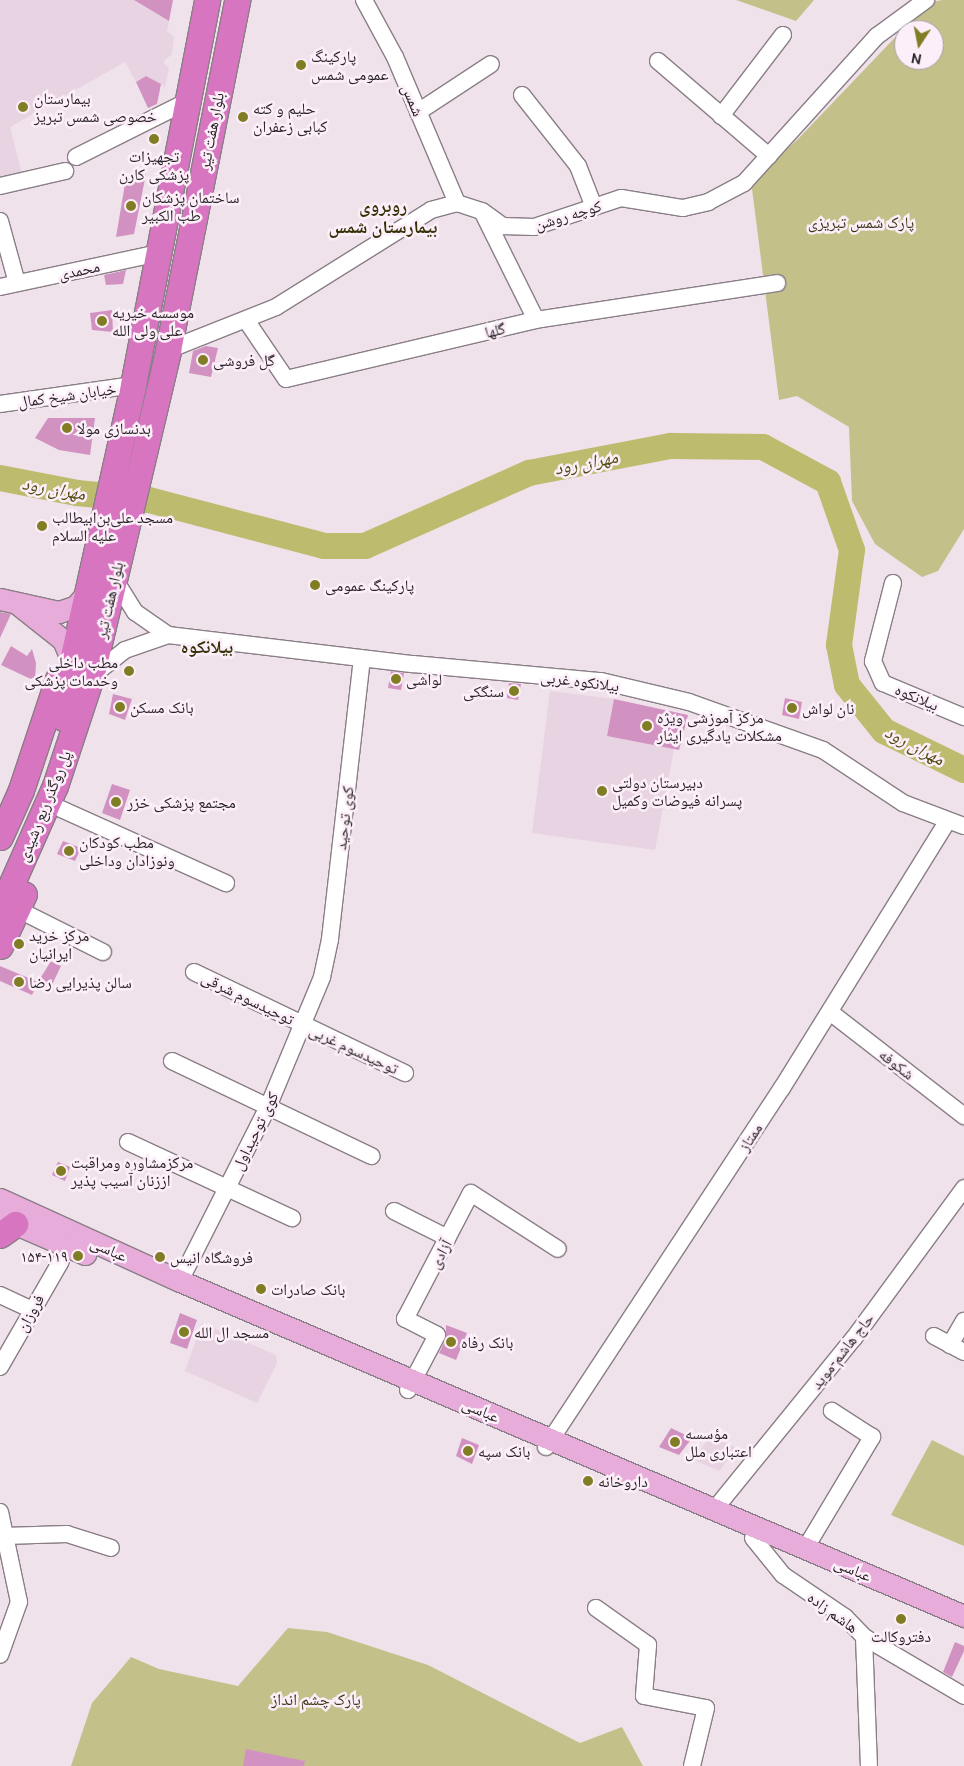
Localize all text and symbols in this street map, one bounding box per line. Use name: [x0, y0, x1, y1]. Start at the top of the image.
north arrow: [894, 20, 944, 70]
place label: پارکینگ عمومی شمس: [311, 46, 389, 84]
text: N: [910, 50, 923, 68]
marker: پارکینگ عمومی شمس: [295, 59, 307, 71]
street label: شمس: [398, 81, 428, 119]
place label: بیمارستان خصوصی شمس تبریز: [34, 88, 157, 126]
street label: بلوار هفت تیر: [194, 91, 228, 171]
place label: حلیم و کته کبابی زعفران: [253, 98, 328, 136]
marker: بیمارستان خصوصی شمس تبریز: [16, 100, 30, 114]
marker: حلیم و کته کبابی زعفران: [237, 111, 249, 123]
marker: تجهیزات پزشکی کارن: [148, 133, 160, 145]
place label: تجهیزات پزشکی کارن: [119, 146, 189, 184]
place label: ساختمان پزشکان طب الکبیر: [142, 187, 239, 225]
district label: روبروی بیمارستان شمس: [329, 195, 437, 238]
street label: کوچه روشن: [532, 196, 604, 234]
marker: ساختمان پزشکان طب الکبیر: [124, 199, 138, 213]
park label: پارک شمس تبریزی: [808, 212, 914, 232]
street label: محمدی: [56, 256, 102, 284]
place label: موسسه خیریه علی ولی الله: [112, 302, 194, 340]
marker: موسسه خیریه علی ولی الله: [96, 315, 108, 327]
street label: گلها: [483, 318, 507, 342]
place label: گل فروشی: [213, 350, 275, 370]
marker: گل فروشی: [197, 354, 209, 366]
street label: خیابان شیخ کمال: [17, 379, 117, 411]
place label: بدنسازی مولا: [77, 418, 151, 438]
marker: بدنسازی مولا: [61, 422, 73, 434]
water label: مهران رود: [552, 445, 620, 479]
water label: مهران رود: [21, 472, 87, 504]
place label: مسجد علی‌بن‌ابیطالب علیه السلام: [52, 507, 173, 545]
marker: مسجد علی‌بن‌ابیطالب علیه السلام: [36, 520, 48, 532]
street label: بلوار هفت تیر: [91, 560, 127, 640]
place label: پارکینگ عمومی: [325, 575, 414, 595]
marker: پارکینگ عمومی: [309, 579, 321, 591]
district label: بیلانکوه: [181, 635, 233, 657]
place label: مطب داخلی وخدمات پزشکی: [25, 652, 118, 690]
marker: مطب داخلی وخدمات پزشکی: [122, 664, 136, 678]
street label: بیلانکوه غربی: [539, 667, 621, 695]
place label: لواشی: [406, 669, 442, 689]
marker: لواشی: [390, 673, 402, 685]
street label: بیلانکوه: [892, 679, 942, 715]
place label: سنگکی: [463, 681, 504, 701]
marker: سنگکی: [508, 685, 520, 697]
place label: بانک مسکن: [130, 697, 194, 717]
place label: نان لواش: [802, 698, 854, 718]
marker: بانک مسکن: [114, 701, 126, 713]
marker: نان لواش: [786, 702, 798, 714]
place label: مرکز آموزشی ویژه مشکلات یادگیری ایثار: [657, 707, 782, 745]
marker: مرکز آموزشی ویژه مشکلات یادگیری ایثار: [641, 720, 653, 732]
water label: مهران رود: [882, 720, 948, 770]
street label: پل روگذر ربع رشیدی: [13, 748, 75, 864]
place label: دبیرستان دولتی پسرانه فیوضات وکمیل: [612, 772, 742, 810]
street label: کوی توحید: [331, 785, 357, 851]
marker: دبیرستان دولتی پسرانه فیوضات وکمیل: [596, 785, 608, 797]
place label: مجتمع پزشکی خزر: [127, 792, 236, 812]
marker: مجتمع پزشکی خزر: [109, 795, 123, 809]
place label: مطب کودکان ونوزادان وداخلی: [79, 832, 175, 870]
marker: مطب کودکان ونوزادان وداخلی: [63, 845, 75, 857]
place label: مرکز خرید ایرانیان: [29, 925, 89, 963]
marker: مرکز خرید ایرانیان: [13, 938, 25, 950]
street label: توحیدسوم شرقی: [199, 967, 297, 1029]
place label: سالن پذیرایی رضا: [29, 972, 132, 992]
marker: سالن پذیرایی رضا: [13, 976, 25, 988]
street label: توحیدسوم غربی: [306, 1020, 402, 1078]
street label: شکوفه: [876, 1044, 918, 1084]
street label: کوی توحیداول: [228, 1089, 282, 1173]
street label: ممتاز: [734, 1119, 766, 1155]
place label: مرکزمشاوره ومراقبت اززنان آسیب پذیر: [71, 1152, 193, 1190]
marker: مرکزمشاوره ومراقبت اززنان آسیب پذیر: [55, 1165, 67, 1177]
street label: عباسى: [88, 1232, 130, 1266]
street label: آزادی: [424, 1236, 456, 1272]
place label: ۱۵۴-۱۱۹: [20, 1246, 68, 1266]
place label: فروشگاه انیس: [170, 1247, 253, 1267]
marker: ۱۵۴-۱۱۹: [72, 1250, 84, 1262]
marker: فروشگاه انیس: [154, 1251, 166, 1263]
place label: بانک صادرات: [271, 1279, 346, 1299]
marker: بانک صادرات: [255, 1283, 267, 1295]
street label: فروزان: [12, 1291, 48, 1335]
street label: حاج هاشم-موید: [806, 1309, 878, 1393]
place label: مسجد ال الله: [194, 1322, 269, 1342]
marker: مسجد ال الله: [178, 1326, 190, 1338]
place label: بانک رفاه: [461, 1332, 513, 1352]
marker: بانک رفاه: [445, 1336, 457, 1348]
street label: عباسى: [460, 1394, 502, 1426]
place label: مؤسسه اعتباری ملل: [685, 1423, 752, 1461]
marker: مؤسسه اعتباری ملل: [669, 1436, 681, 1448]
place label: بانک سپه: [478, 1441, 530, 1461]
marker: بانک سپه: [462, 1445, 474, 1457]
place label: داروخانه: [598, 1471, 648, 1491]
marker: داروخانه: [582, 1475, 594, 1487]
street label: عباسى: [832, 1553, 874, 1585]
street label: هاشم زاده: [804, 1587, 862, 1637]
marker: دفتروکالت: [895, 1613, 907, 1625]
place label: دفتروکالت: [871, 1626, 931, 1646]
park label: پارک چشم انداز: [271, 1689, 361, 1709]

